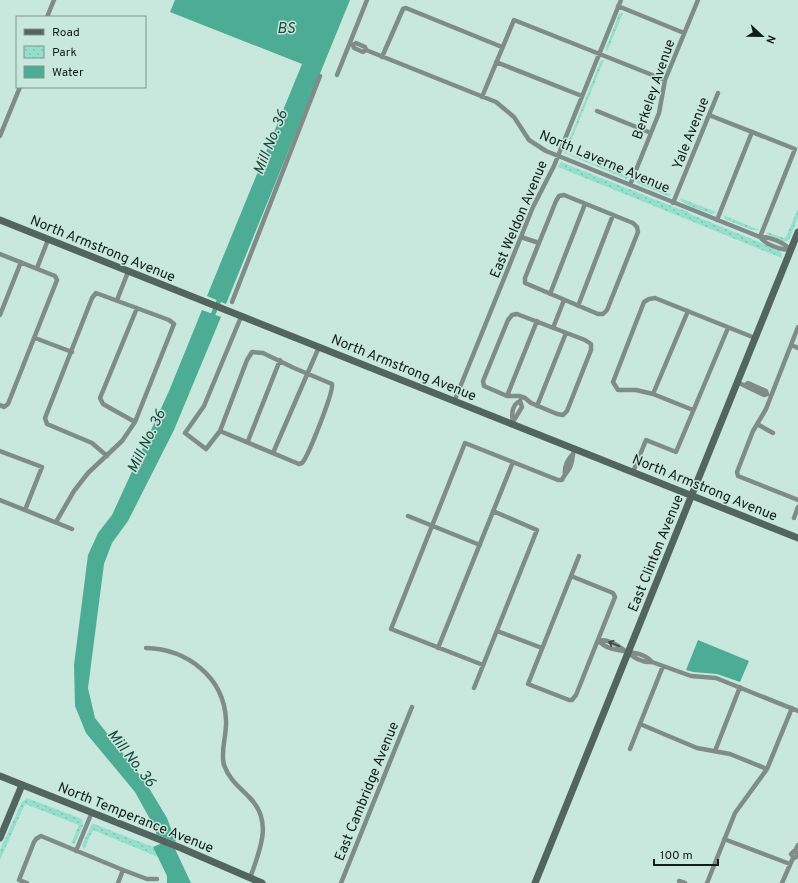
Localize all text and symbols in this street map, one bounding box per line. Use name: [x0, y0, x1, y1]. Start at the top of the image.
legend: [16, 16, 146, 88]
north arrow: [742, 16, 782, 56]
water label: BS: [277, 20, 295, 39]
text: Road: [52, 25, 80, 41]
text: N: [762, 33, 778, 46]
street label: Berkeley Avenue: [629, 37, 680, 142]
text: Park: [52, 45, 77, 61]
text: Water: [52, 65, 84, 81]
street label: Yale Avenue: [669, 95, 714, 172]
water label: Mill No. 36: [250, 107, 293, 178]
street label: North Laverne Avenue: [537, 127, 672, 198]
street label: East Weldon Avenue: [487, 158, 552, 281]
street label: North Armstrong Avenue: [27, 212, 178, 286]
street label: North Armstrong Avenue: [328, 331, 479, 405]
water label: Mill No. 36: [124, 406, 171, 476]
street label: North Armstrong Avenue: [629, 451, 780, 525]
street label: East Clinton Avenue: [625, 492, 688, 615]
one-way arrow: [609, 639, 621, 647]
street label: East Cambridge Avenue: [332, 719, 403, 864]
water label: Mill No. 36: [102, 726, 160, 792]
street label: North Temperance Avenue: [55, 779, 216, 857]
scale bar: [654, 841, 718, 867]
text: 100 m: [660, 848, 693, 864]

